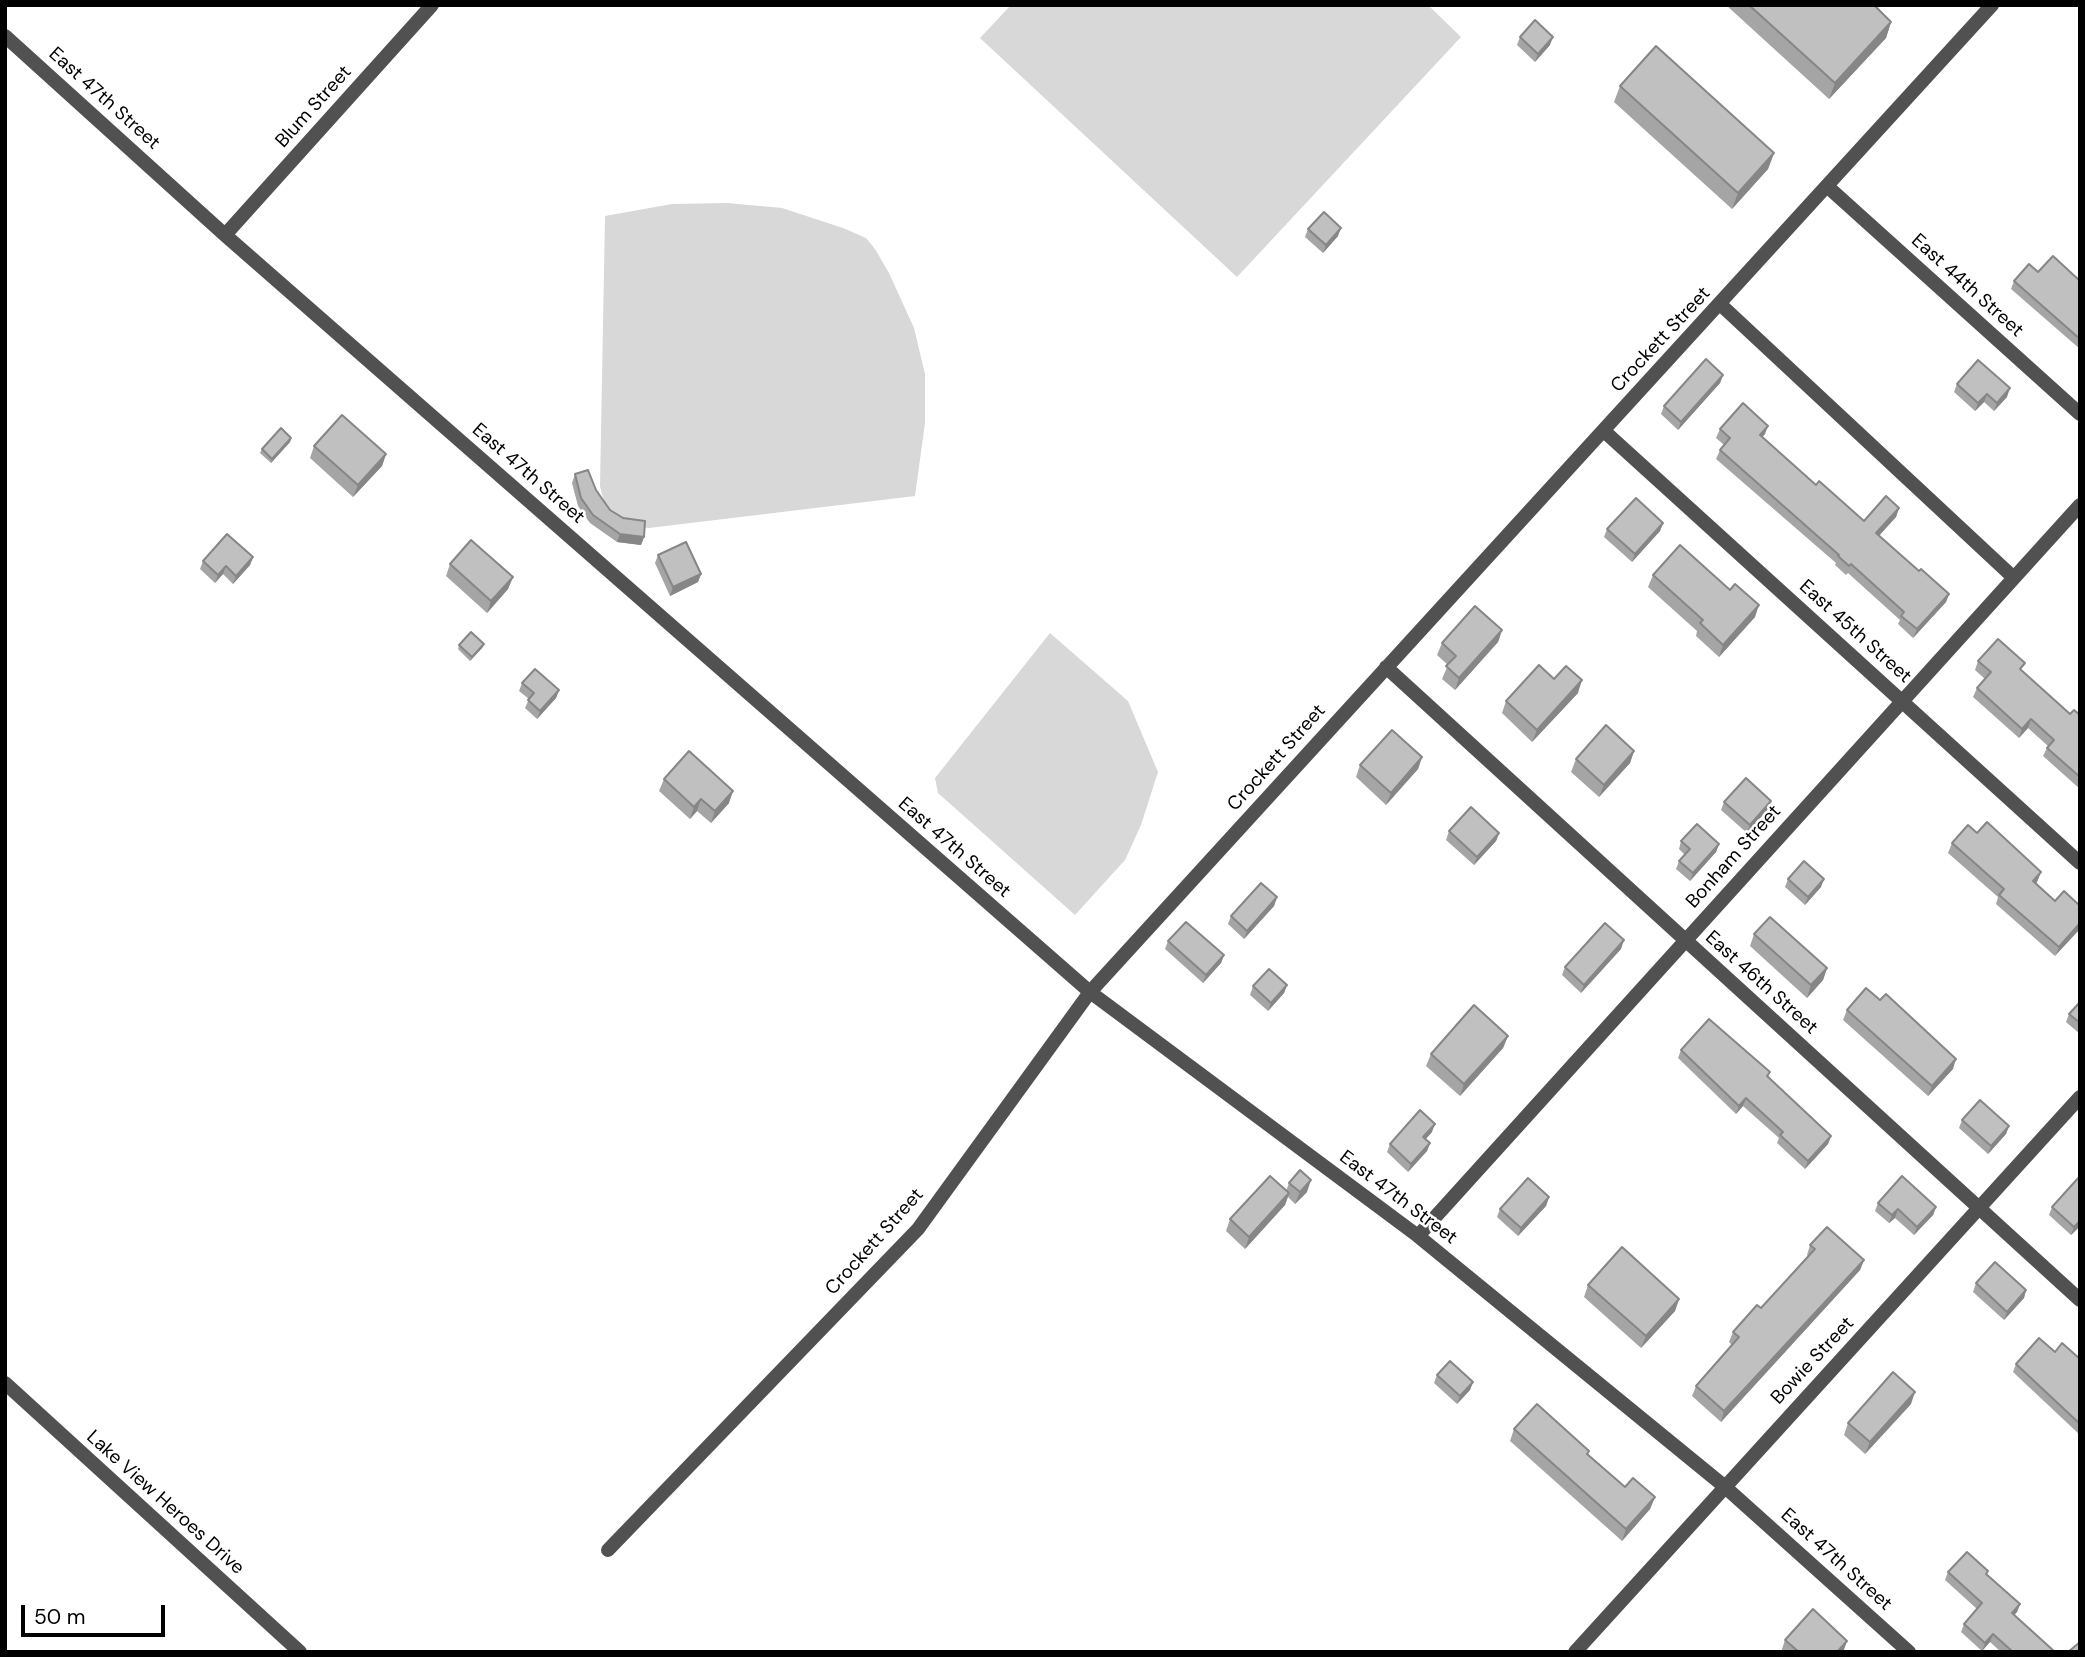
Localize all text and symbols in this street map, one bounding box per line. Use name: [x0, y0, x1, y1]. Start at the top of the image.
street label: East 47th Street: [44, 43, 164, 155]
street label: Blum Street: [271, 61, 357, 153]
street label: East 44th Street: [1906, 230, 2028, 342]
street label: Crockett Street: [1606, 283, 1716, 397]
street label: East 47th Street: [467, 419, 589, 529]
street label: East 45th Street: [1794, 576, 1916, 688]
street label: Crockett Street: [1223, 700, 1331, 816]
street label: East 47th Street: [893, 793, 1015, 903]
street label: Bonham Street: [1682, 801, 1786, 913]
street label: East 46th Street: [1700, 927, 1822, 1039]
street label: East 47th Street: [1335, 1146, 1461, 1250]
street label: Crockett Street: [821, 1184, 929, 1300]
street label: Bowie Street: [1767, 1313, 1859, 1409]
street label: Lake View Heroes Drive: [81, 1426, 249, 1580]
street label: East 47th Street: [1776, 1504, 1896, 1616]
scale bar: [24, 1590, 168, 1634]
text: 50 m: [34, 1603, 85, 1631]

